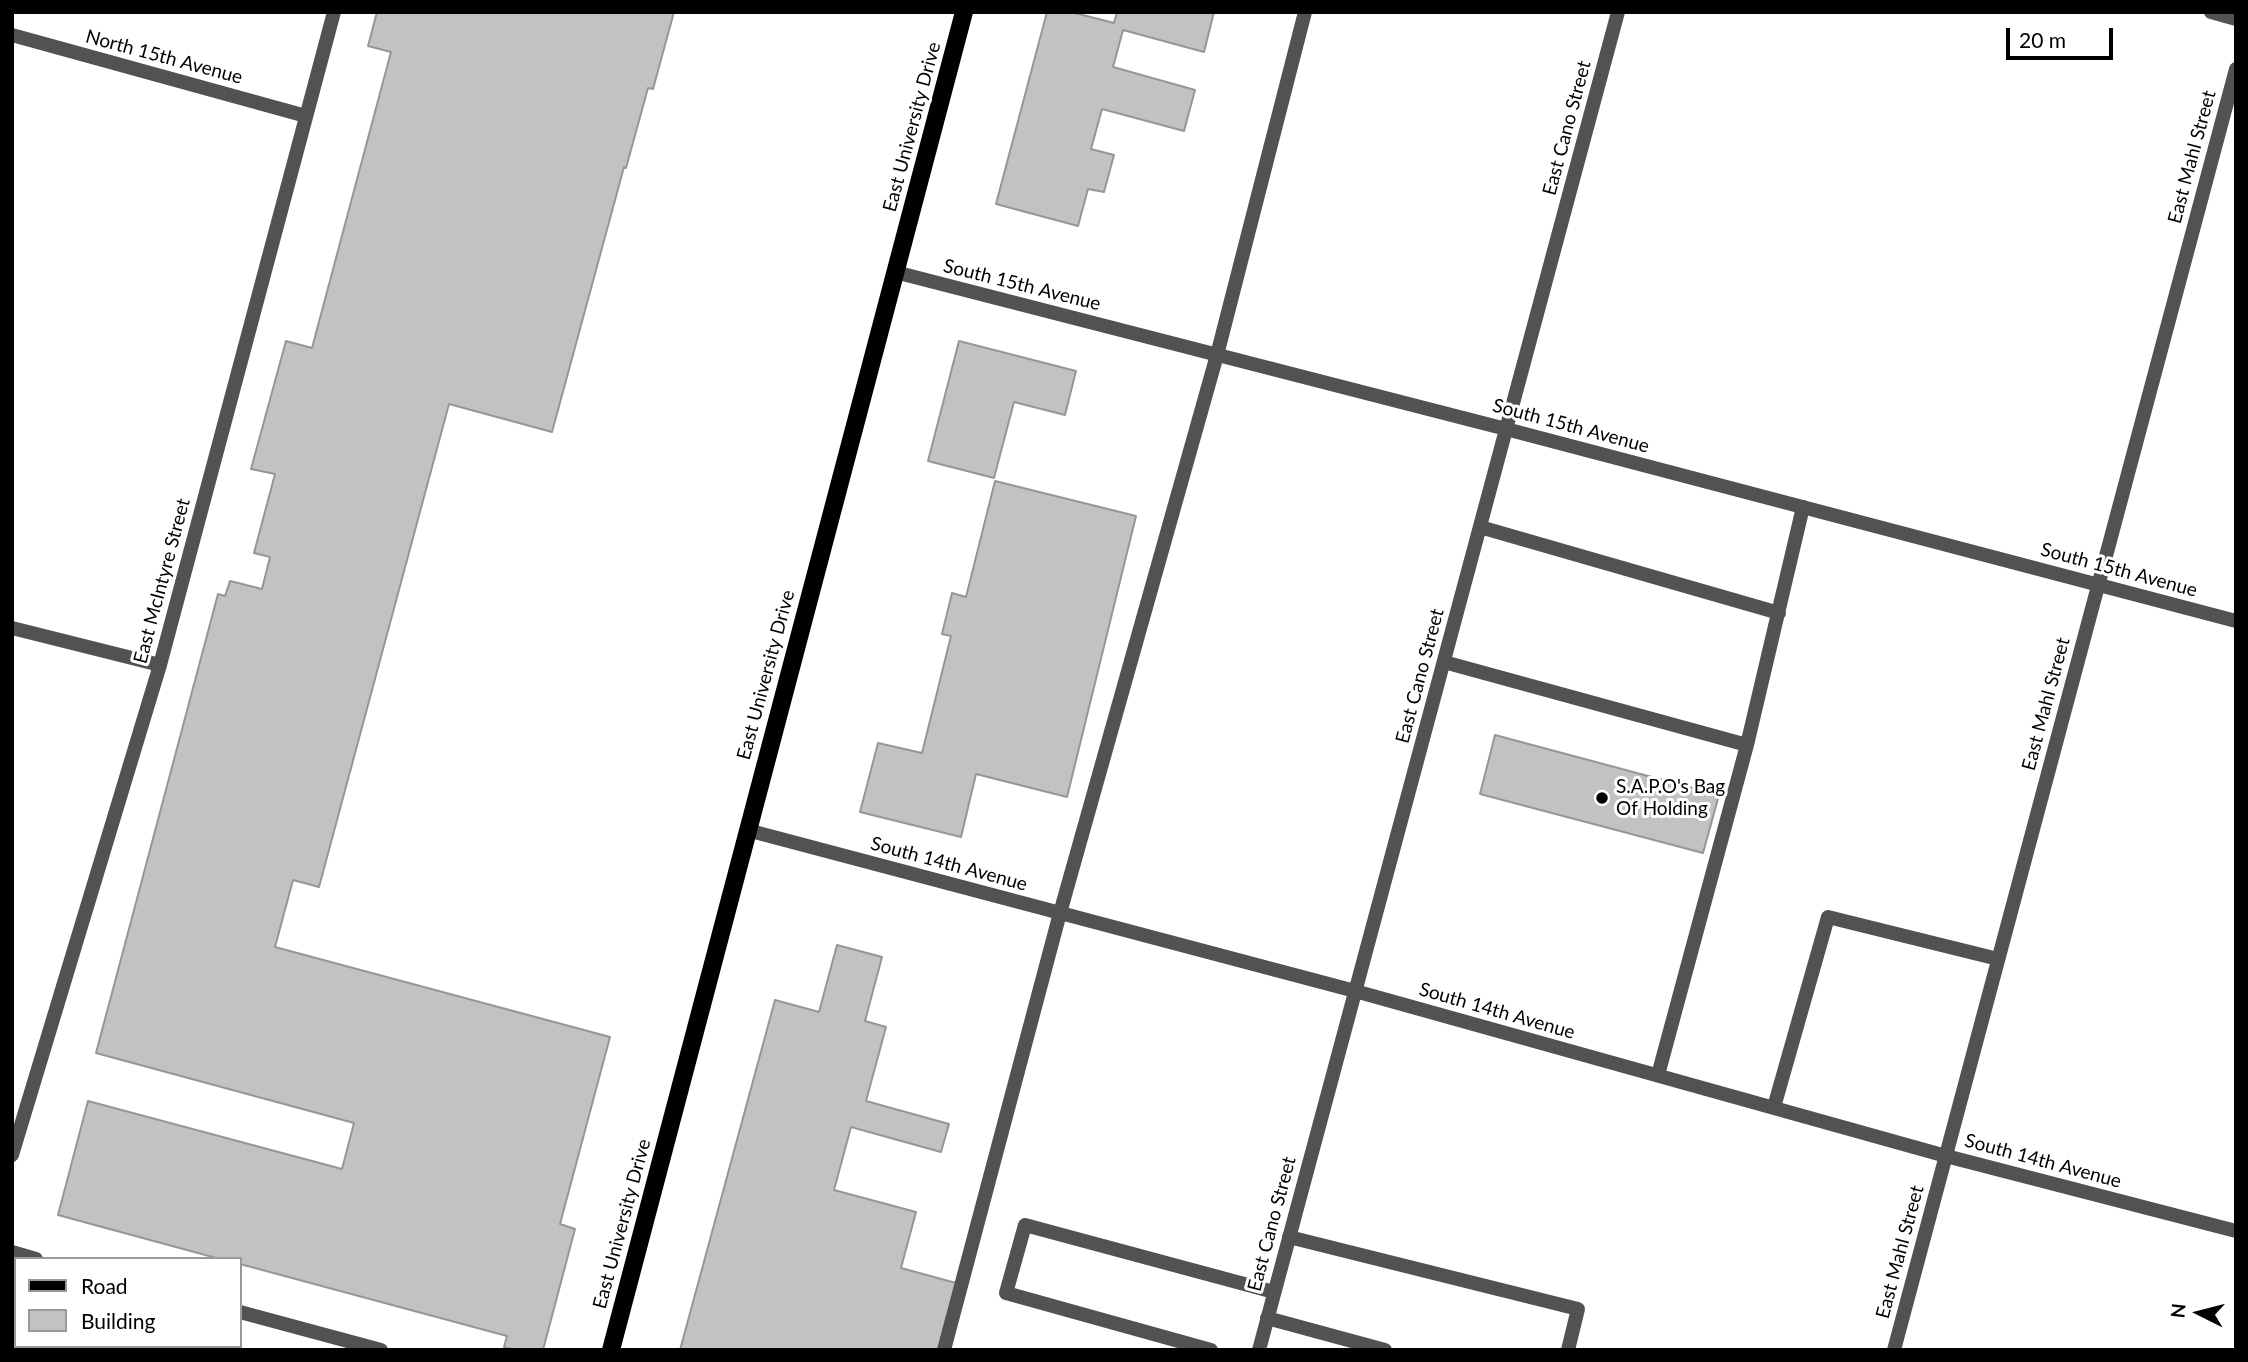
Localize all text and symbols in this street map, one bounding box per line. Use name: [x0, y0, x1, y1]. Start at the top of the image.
scale bar: [2010, 14, 2117, 58]
street label: North 15th Avenue: [83, 25, 245, 89]
text: 20 m: [2019, 27, 2066, 52]
street label: East University Drive: [878, 40, 946, 214]
street label: East Cano Street: [1538, 58, 1596, 198]
street label: East Mahl Street: [2163, 88, 2221, 226]
street label: South 15th Avenue: [941, 254, 1103, 316]
street label: South 15th Avenue: [1490, 394, 1652, 458]
street label: East McIntyre Street: [129, 496, 195, 666]
street label: South 15th Avenue: [2038, 538, 2200, 602]
street label: East University Drive: [732, 588, 800, 762]
street label: East Cano Street: [1391, 606, 1449, 746]
street label: East Mahl Street: [2017, 635, 2075, 773]
place label: S.A.P.O's Bag Of Holding: [1616, 776, 1725, 820]
marker: S.A.P.O's Bag Of Holding: [1594, 790, 1610, 806]
street label: South 14th Avenue: [868, 832, 1030, 896]
street label: South 14th Avenue: [1416, 978, 1578, 1044]
street label: South 14th Avenue: [1962, 1129, 2124, 1193]
street label: East University Drive: [588, 1137, 656, 1311]
street label: East Cano Street: [1243, 1154, 1301, 1294]
street label: East Mahl Street: [1871, 1183, 1929, 1321]
legend: [14, 1257, 242, 1348]
text: Road: [81, 1273, 128, 1298]
north arrow: [2164, 1278, 2234, 1348]
text: N: [2165, 1302, 2190, 1319]
text: Building: [81, 1308, 156, 1333]

